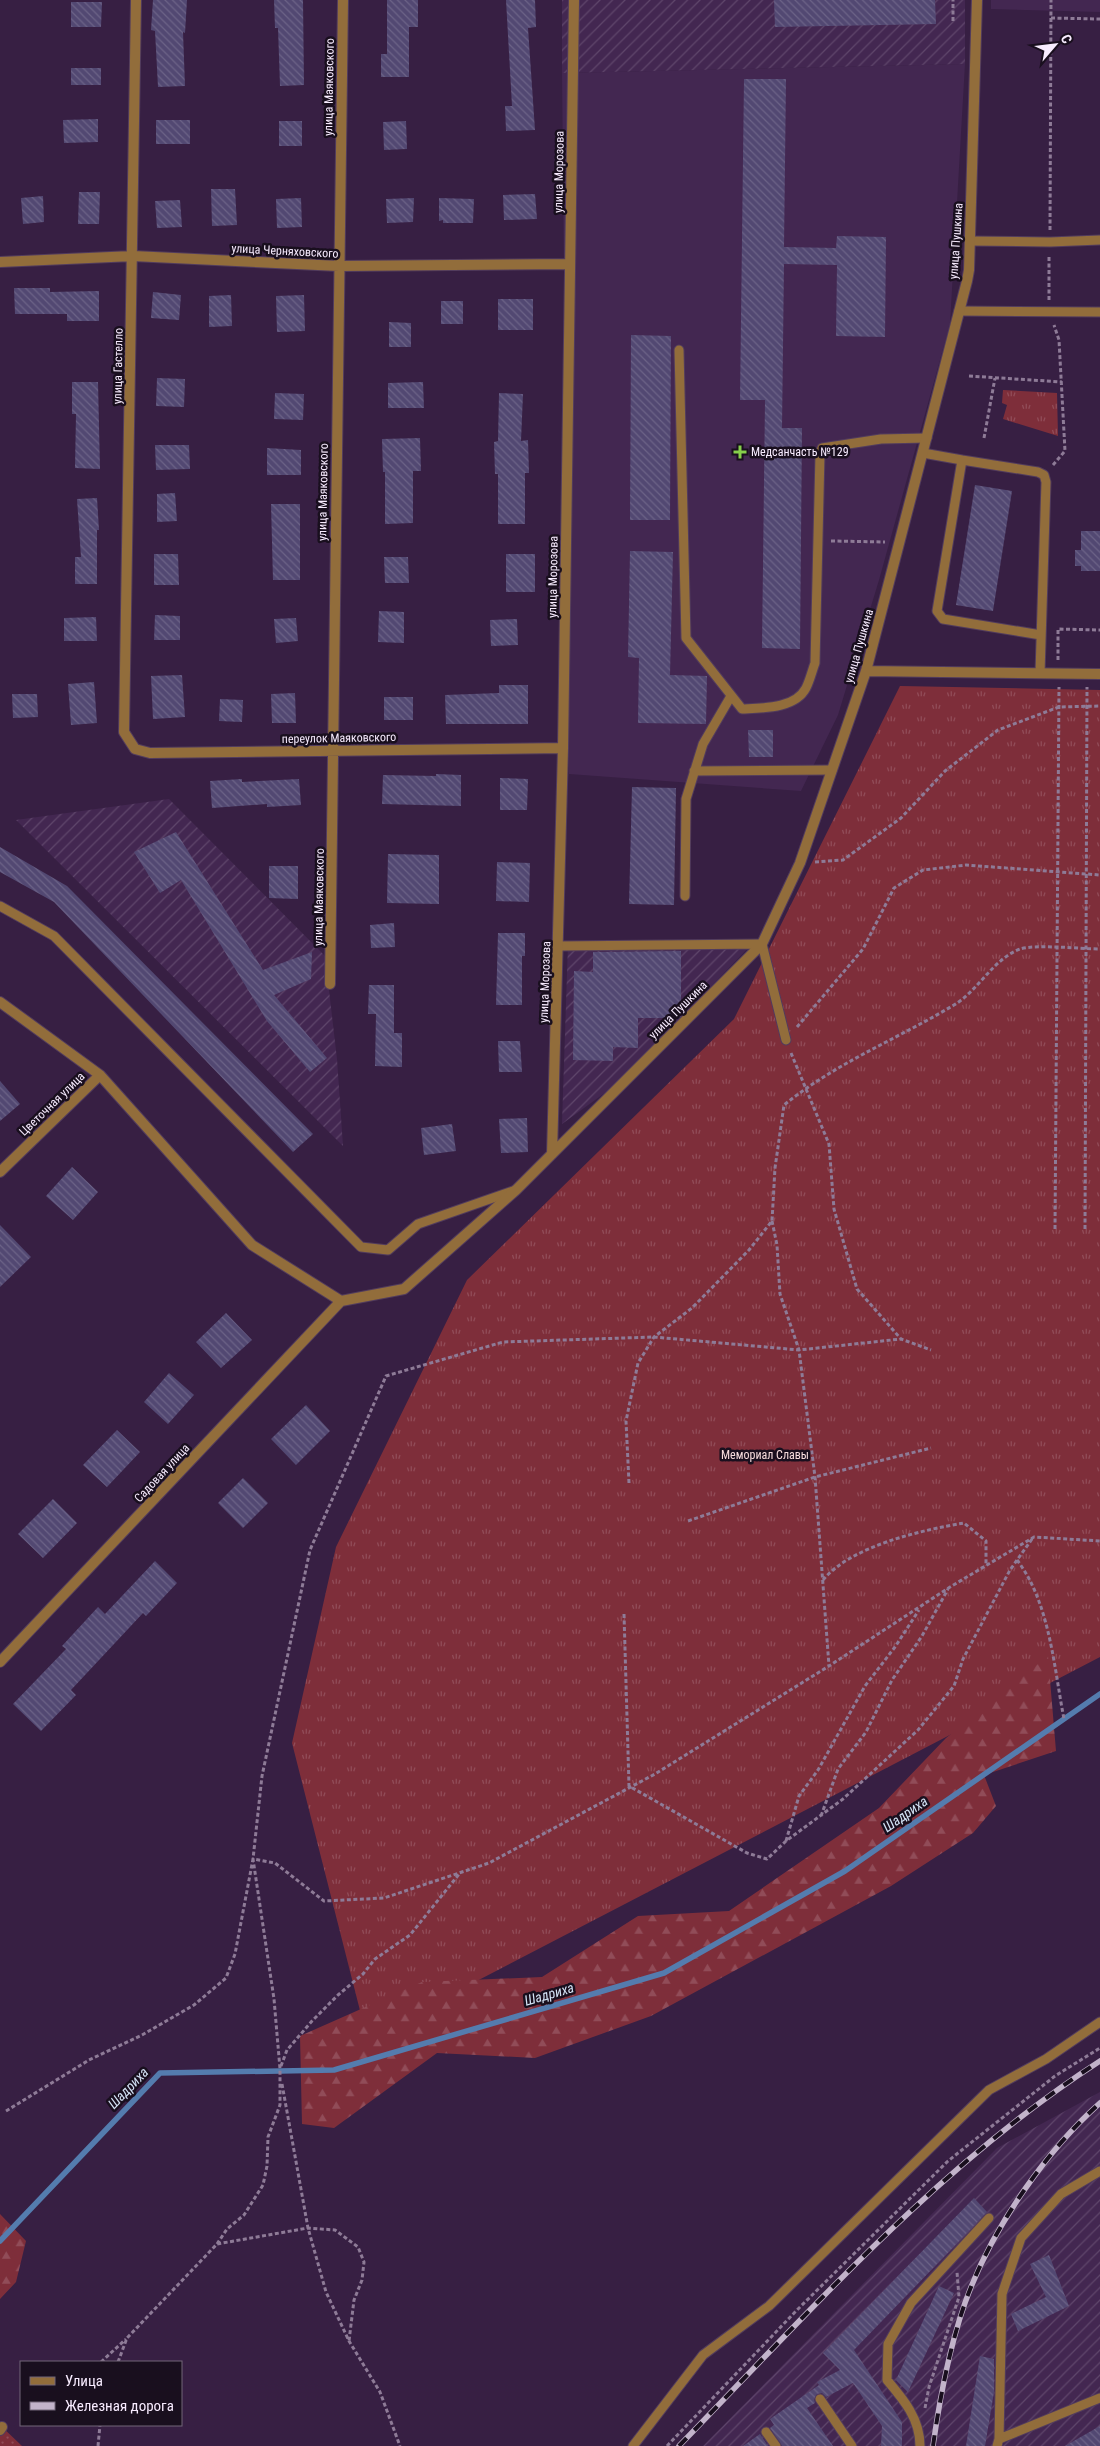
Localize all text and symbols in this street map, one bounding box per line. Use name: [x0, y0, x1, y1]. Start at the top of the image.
north arrow: [1030, 20, 1080, 70]
text: С: [1058, 32, 1075, 46]
street label: улица Маяковского: [321, 38, 337, 136]
street label: улица Морозова: [551, 131, 567, 213]
street label: улица Пушкина: [946, 202, 966, 280]
street label: улица Черняховского: [231, 241, 339, 261]
street label: улица Гастелло: [110, 328, 126, 404]
street label: улица Маяковского: [315, 443, 331, 541]
marker: Медсанчасть №129: [733, 445, 747, 459]
place label: Медсанчасть №129: [751, 445, 849, 459]
street label: улица Морозова: [545, 536, 561, 618]
street label: улица Пушкина: [842, 607, 876, 685]
street label: переулок Маяковского: [282, 730, 396, 746]
street label: улица Маяковского: [311, 848, 327, 946]
street label: улица Морозова: [537, 941, 553, 1023]
street label: улица Пушкина: [646, 978, 710, 1042]
street label: Цветочная улица: [16, 1069, 88, 1139]
street label: Садовая улица: [132, 1441, 193, 1505]
park label: Мемориал Славы: [721, 1448, 809, 1462]
water label: Шадриха: [880, 1793, 930, 1835]
water label: Шадриха: [522, 1979, 576, 2009]
water label: Шадриха: [105, 2064, 151, 2112]
legend: [20, 2361, 182, 2426]
text: Улица: [65, 2372, 103, 2390]
text: Железная дорога: [65, 2397, 174, 2415]

